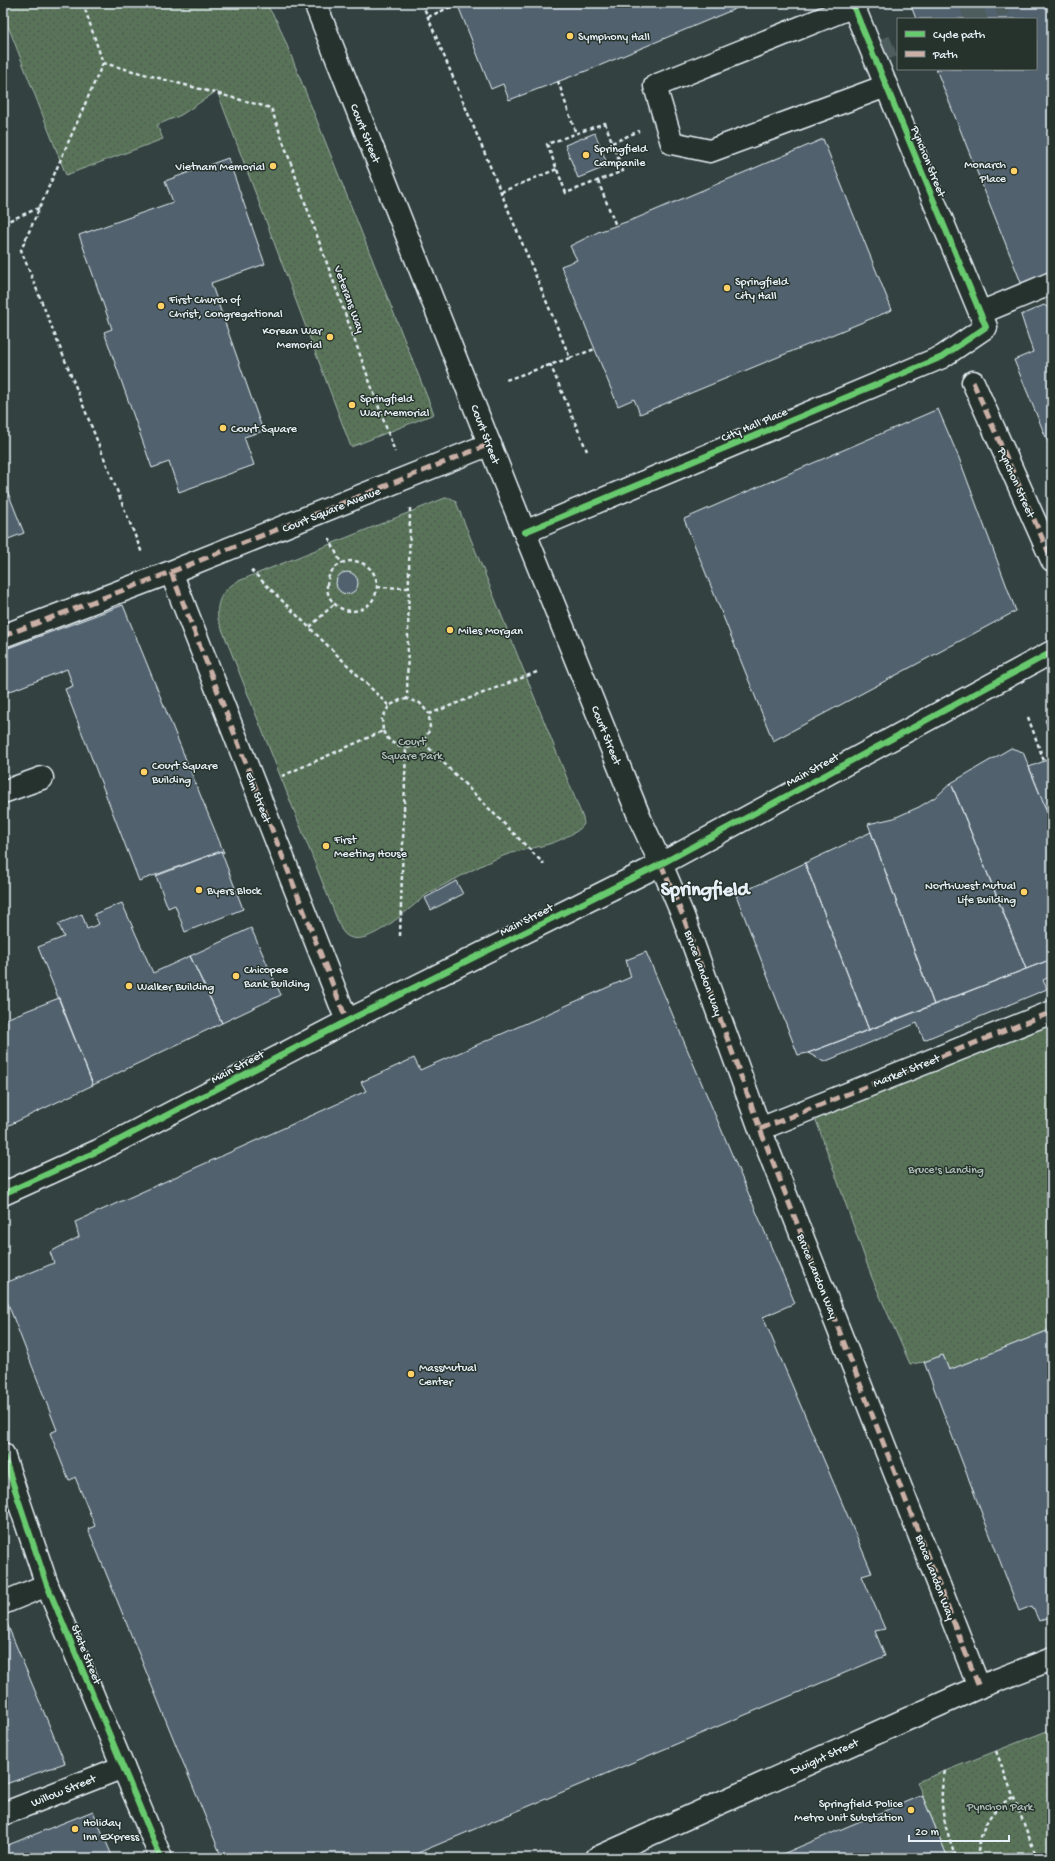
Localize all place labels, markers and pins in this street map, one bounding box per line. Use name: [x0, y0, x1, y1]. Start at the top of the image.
marker: Symphony Hall: [565, 31, 575, 41]
place label: Symphony Hall: [578, 31, 650, 45]
place label: Springfield Campanile: [594, 143, 648, 171]
marker: Springfield Campanile: [581, 150, 591, 160]
place label: Monarch Place: [964, 159, 1007, 187]
place label: Vietnam Memorial: [174, 161, 265, 175]
marker: Vietnam Memorial: [268, 161, 278, 171]
marker: Monarch Place: [1009, 166, 1019, 176]
place label: Springfield City Hall: [735, 276, 789, 304]
marker: Springfield City Hall: [722, 283, 732, 293]
place label: First Church of Christ, Congregational: [168, 294, 283, 322]
marker: First Church of Christ, Congregational: [156, 301, 166, 311]
place label: Korean War Memorial: [262, 325, 324, 353]
marker: Korean War Memorial: [325, 332, 335, 342]
place label: Springfield War Memorial: [360, 393, 430, 421]
marker: Springfield War Memorial: [347, 400, 357, 410]
marker: Court Square: [218, 423, 228, 433]
place label: Court Square: [231, 423, 298, 437]
marker: Miles Morgan: [445, 625, 455, 635]
place label: Miles Morgan: [458, 625, 523, 639]
place label: Court Square Building: [151, 760, 219, 788]
marker: Court Square Building: [139, 767, 149, 777]
place label: First Meeting House: [333, 834, 408, 862]
marker: First Meeting House: [321, 841, 331, 851]
place label: Northwest Mutual Life Building: [925, 880, 1016, 908]
marker: Byers Block: [194, 885, 204, 895]
place label: Byers Block: [206, 885, 263, 899]
marker: Northwest Mutual Life Building: [1019, 887, 1029, 897]
place label: Chicopee Bank Building: [243, 964, 310, 992]
marker: Chicopee Bank Building: [231, 971, 241, 981]
marker: Walker Building: [124, 981, 134, 991]
place label: Walker Building: [137, 981, 214, 995]
place label: MassMutual Center: [419, 1362, 477, 1390]
marker: MassMutual Center: [406, 1369, 416, 1379]
place label: Springfield Police Metro Unit Substation: [794, 1798, 904, 1826]
marker: Springfield Police Metro Unit Substation: [906, 1805, 916, 1815]
place label: Holiday Inn Express: [83, 1817, 140, 1845]
marker: Holiday Inn Express: [70, 1824, 80, 1834]

